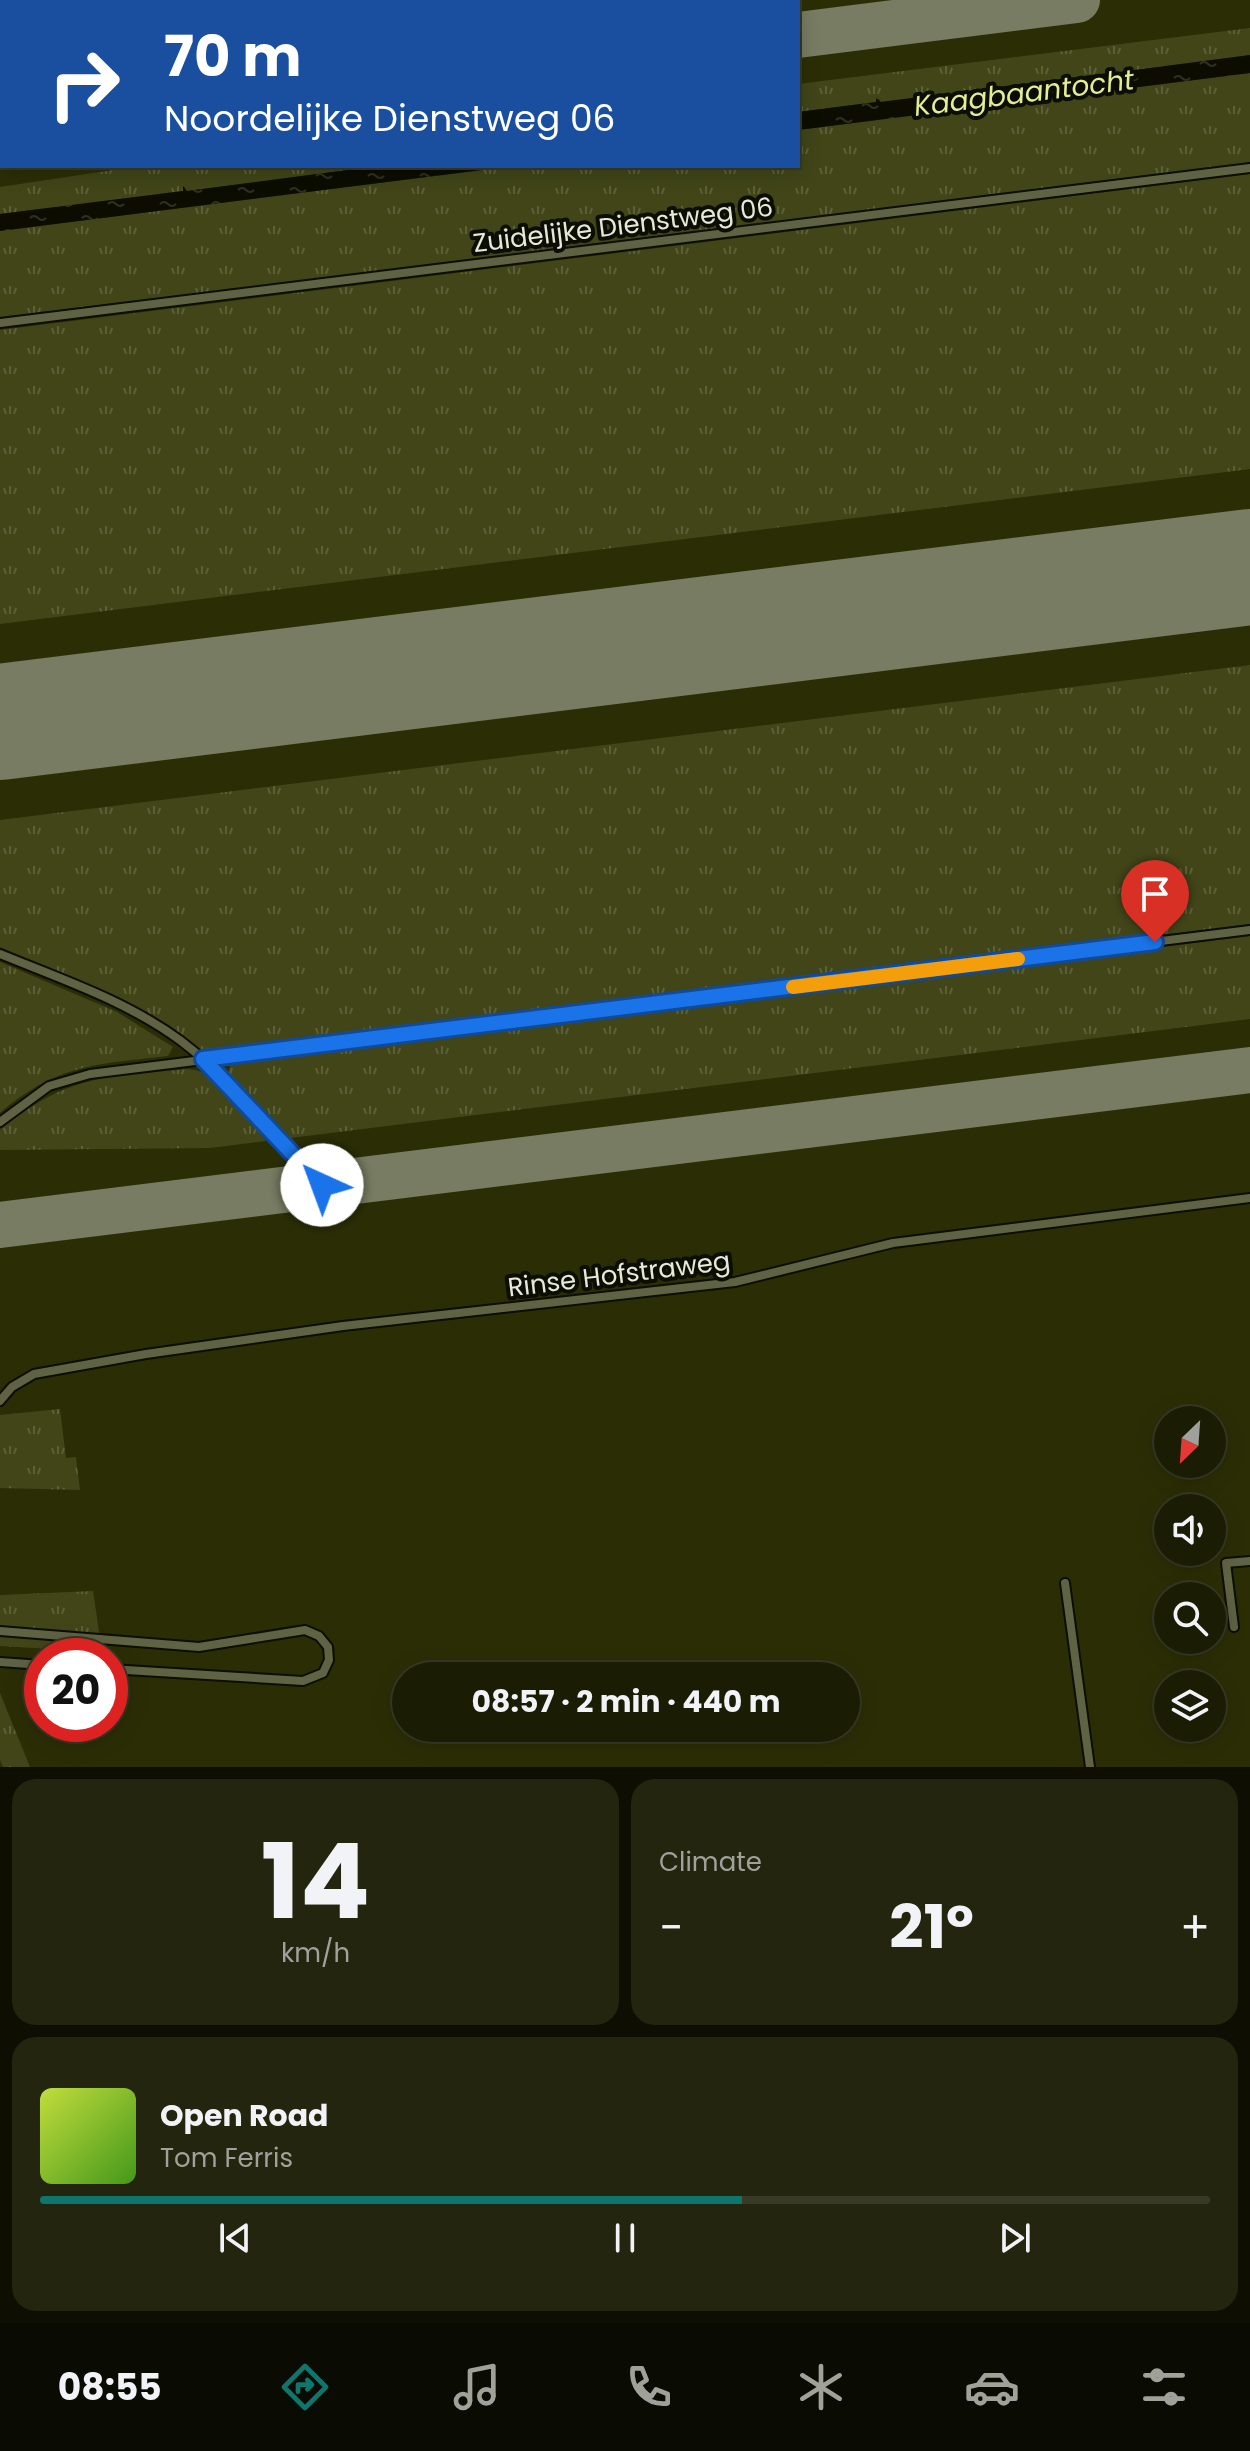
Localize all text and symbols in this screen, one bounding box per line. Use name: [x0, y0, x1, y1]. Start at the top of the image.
text: 70 m: [164, 17, 302, 96]
icon: right: [32, 32, 136, 136]
water label: Kaagbaantocht: [912, 60, 1137, 126]
text: Noordelijke Dienstweg 06: [164, 93, 615, 144]
street label: Zuidelijke Dienstweg 06: [471, 189, 775, 261]
pin: [1121, 860, 1189, 942]
icon: arrive: [1133, 872, 1177, 916]
position arrow: [280, 1143, 364, 1227]
street label: Rinse Hofstraweg: [506, 1242, 732, 1306]
north arrow: [1154, 1406, 1226, 1478]
map controls: [1154, 1406, 1226, 1742]
button: sound: [1154, 1494, 1226, 1566]
button: search: [1154, 1582, 1226, 1654]
speed limit sign: 20: [24, 1638, 128, 1742]
button: layers: [1154, 1670, 1226, 1742]
text: 08:57 · 2 min · 440 m: [471, 1680, 781, 1723]
text: 14: [261, 1809, 370, 1954]
text: Climate: [659, 1844, 762, 1880]
text: 21°: [889, 1885, 974, 1969]
text: −: [659, 1897, 683, 1958]
text: +: [1180, 1897, 1210, 1958]
text: km/h: [281, 1935, 350, 1971]
text: Open Road: [160, 2094, 328, 2137]
text: Tom Ferris: [160, 2140, 293, 2176]
icon: previous: [213, 2216, 257, 2260]
icon: pause: [603, 2216, 647, 2260]
icon: next: [993, 2216, 1037, 2260]
icon: directions: [277, 2359, 333, 2415]
icon: music: [449, 2359, 505, 2415]
icon: phone: [621, 2359, 677, 2415]
icon: climate: [793, 2359, 849, 2415]
icon: car: [964, 2359, 1020, 2415]
icon: filters: [1136, 2359, 1192, 2415]
text: 08:55: [58, 2362, 162, 2413]

